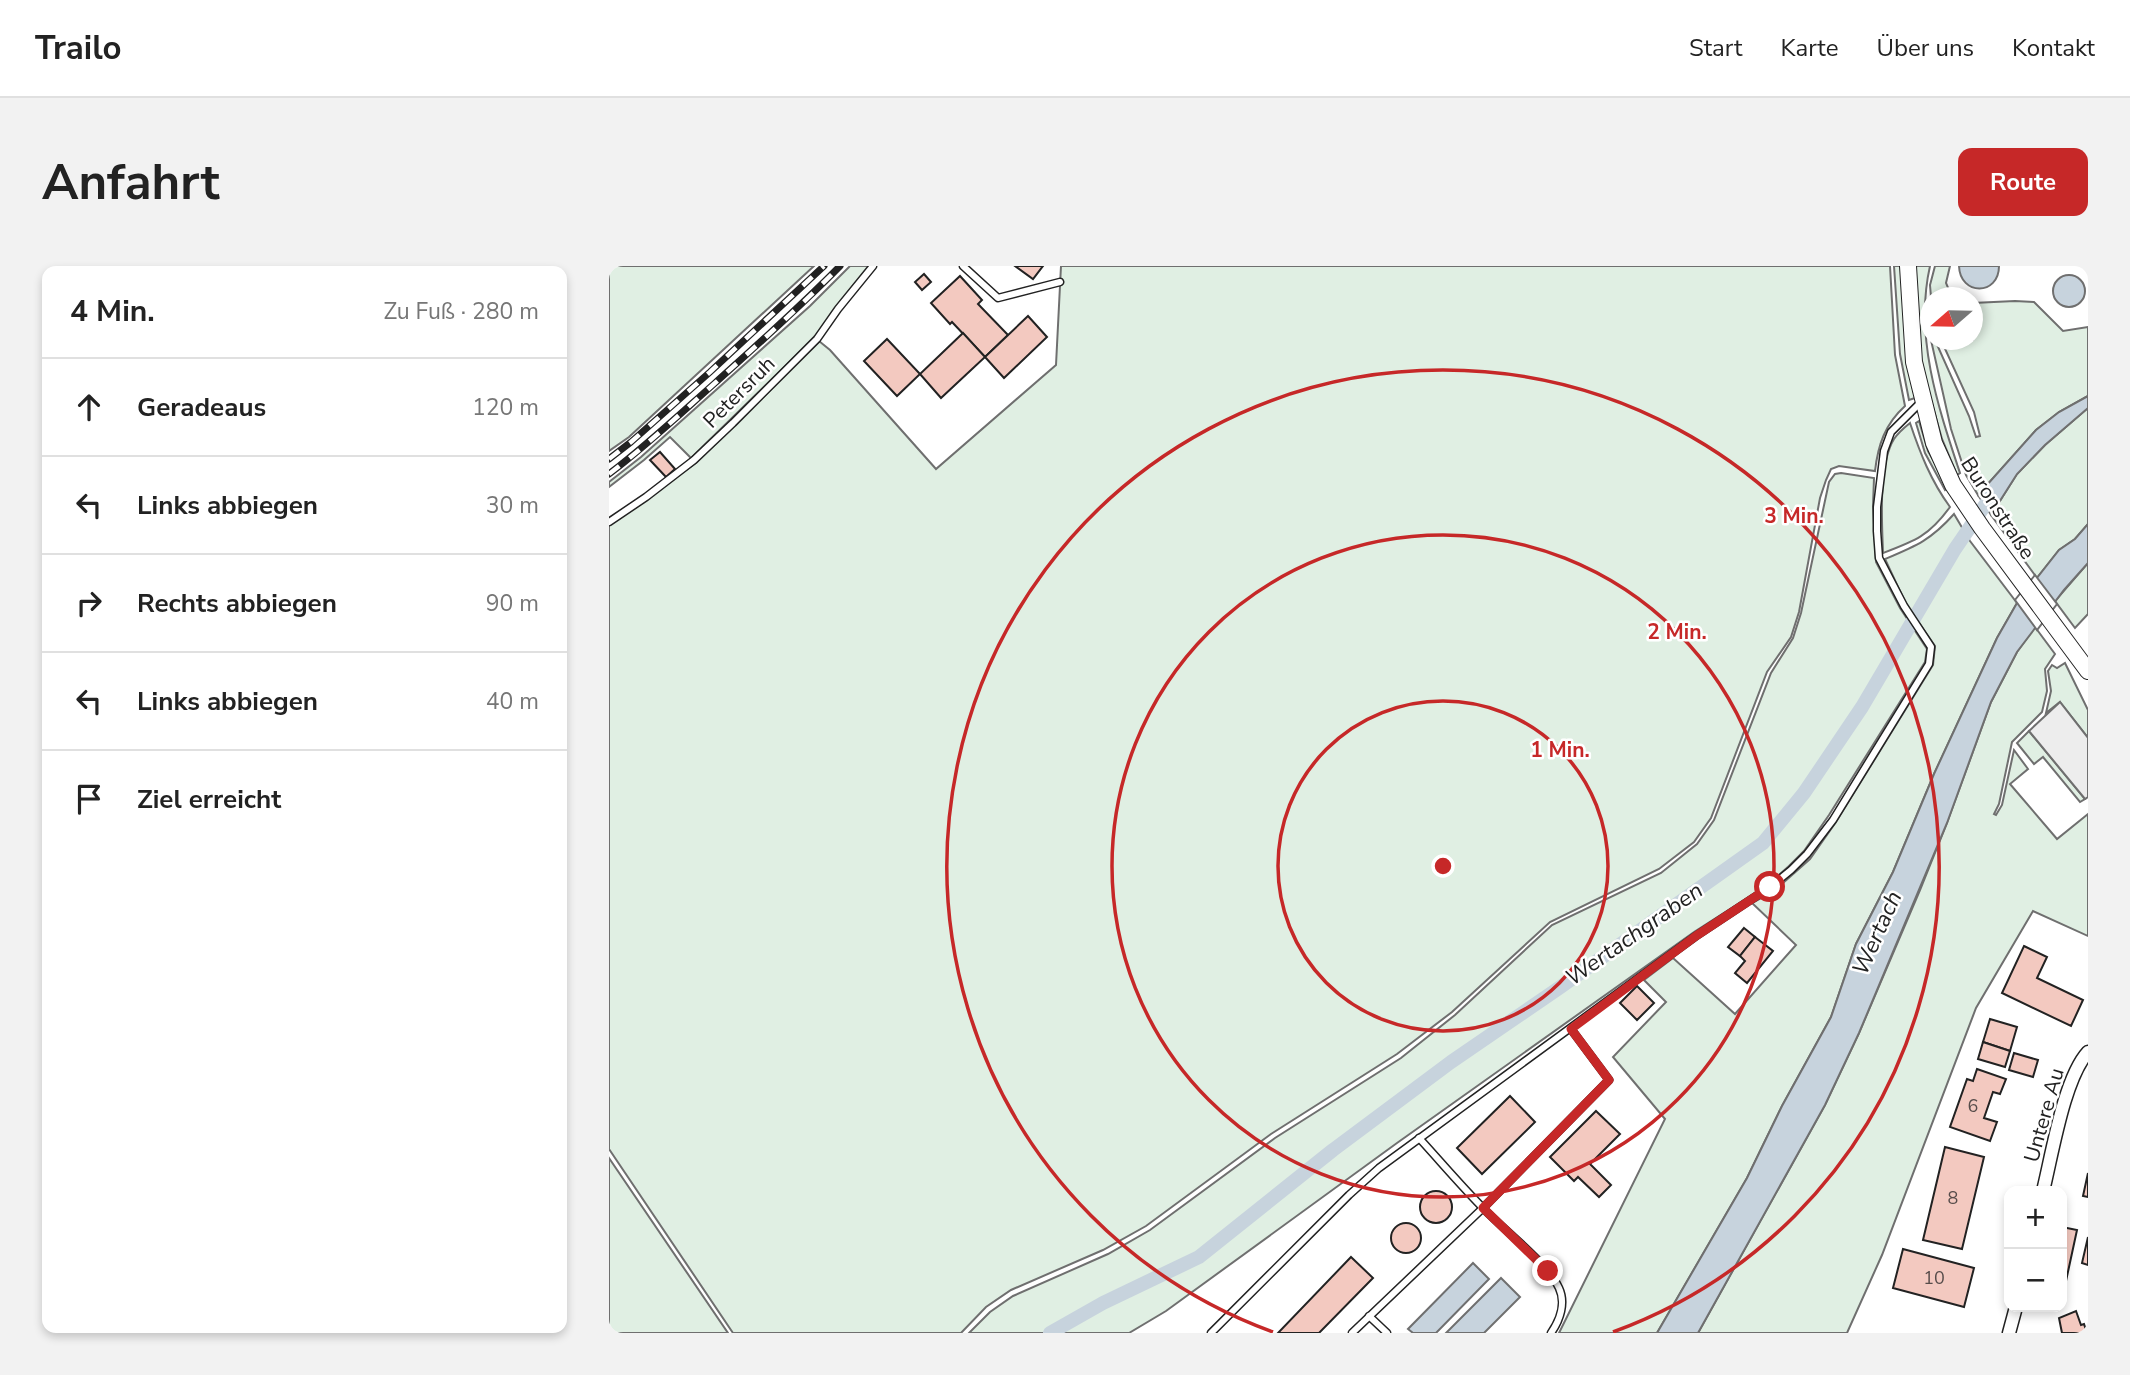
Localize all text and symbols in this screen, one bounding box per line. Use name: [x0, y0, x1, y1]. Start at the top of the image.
text: Trailo: [35, 26, 122, 71]
text: Start: [1689, 32, 1742, 64]
text: Karte: [1780, 32, 1838, 64]
text: Über uns: [1876, 32, 1974, 64]
text: Kontakt: [2012, 32, 2095, 64]
button: Route: [1958, 148, 2088, 216]
text: Anfahrt: [42, 149, 220, 216]
north arrow: [1920, 287, 1983, 350]
text: 4 Min.: [70, 291, 155, 332]
text: Zu Fuß · 280 m: [383, 296, 539, 327]
street label: Petersruh: [697, 350, 781, 434]
icon: ahead: [70, 388, 108, 426]
text: Geradeaus: [137, 390, 266, 425]
text: 120 m: [472, 392, 539, 423]
street label: Buronstraße: [1954, 451, 2042, 565]
icon: left: [70, 486, 108, 524]
text: Links abbiegen: [137, 488, 318, 523]
text: 30 m: [486, 490, 539, 521]
text: 3 Min.: [1764, 502, 1824, 530]
icon: right: [70, 584, 108, 622]
text: Rechts abbiegen: [137, 586, 337, 621]
text: 90 m: [486, 588, 539, 619]
text: 2 Min.: [1647, 618, 1707, 646]
icon: left: [70, 682, 108, 720]
text: Links abbiegen: [137, 684, 318, 719]
text: 40 m: [486, 686, 539, 717]
text: 1 Min.: [1530, 736, 1590, 764]
icon: arrive: [70, 780, 108, 818]
text: Ziel erreicht: [137, 782, 281, 817]
centre of rings: [1431, 854, 1455, 878]
route start: [1754, 871, 1785, 902]
water label: Wertachgraben: [1559, 875, 1709, 993]
water label: Wertach: [1845, 886, 1909, 980]
street label: Untere Au: [2017, 1065, 2071, 1165]
house number: 6: [1968, 1094, 1978, 1118]
house number: 8: [1948, 1186, 1958, 1210]
map controls: [2004, 1186, 2067, 1312]
button: +: [2004, 1186, 2067, 1249]
button: −: [2004, 1249, 2067, 1312]
route end: [1532, 1255, 1563, 1286]
house number: 10: [1923, 1266, 1945, 1290]

